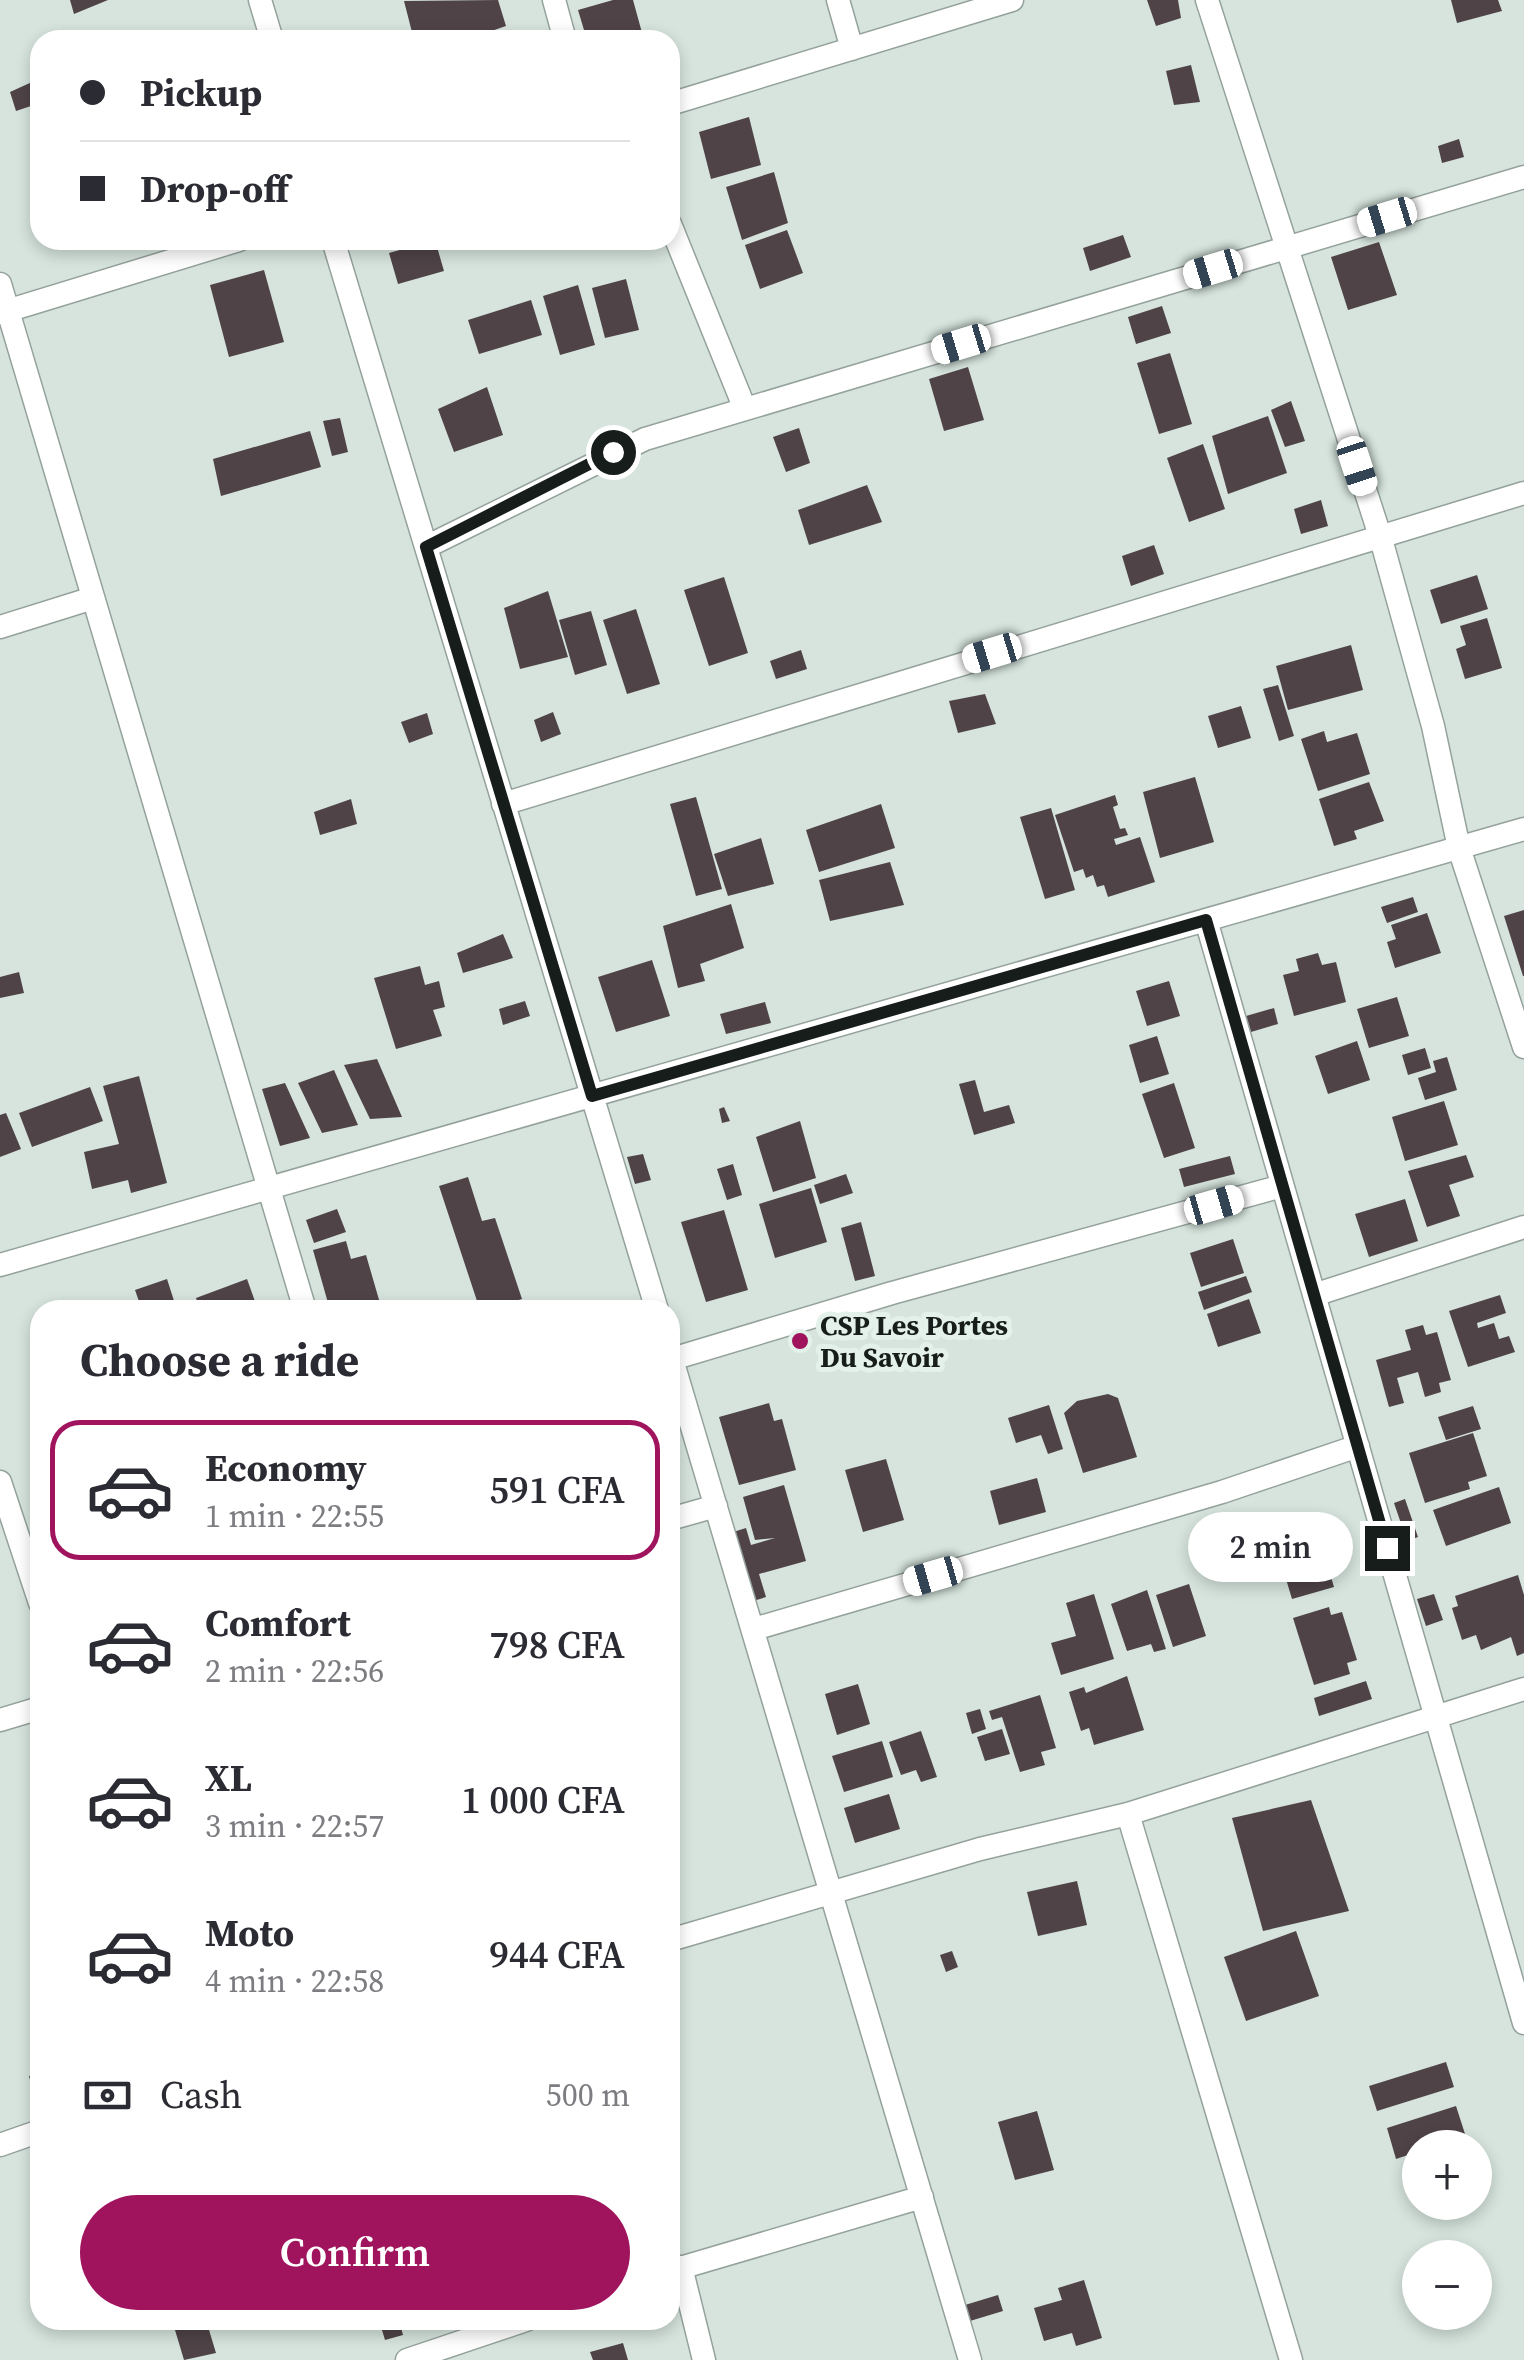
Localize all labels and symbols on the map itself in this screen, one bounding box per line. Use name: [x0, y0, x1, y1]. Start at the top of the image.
car: [1354, 194, 1420, 240]
car: [1180, 246, 1246, 292]
car: [928, 321, 994, 367]
route start: [591, 430, 636, 475]
car: [1333, 433, 1381, 499]
car: [959, 630, 1025, 676]
car: [1181, 1182, 1247, 1228]
place label: CSP Les Portes Du Savoir: [820, 1306, 1008, 1376]
marker: CSP Les Portes Du Savoir: [789, 1330, 811, 1352]
callout: 2 min: [1187, 1513, 1352, 1583]
route end: [1365, 1526, 1410, 1571]
car: [900, 1553, 966, 1599]

